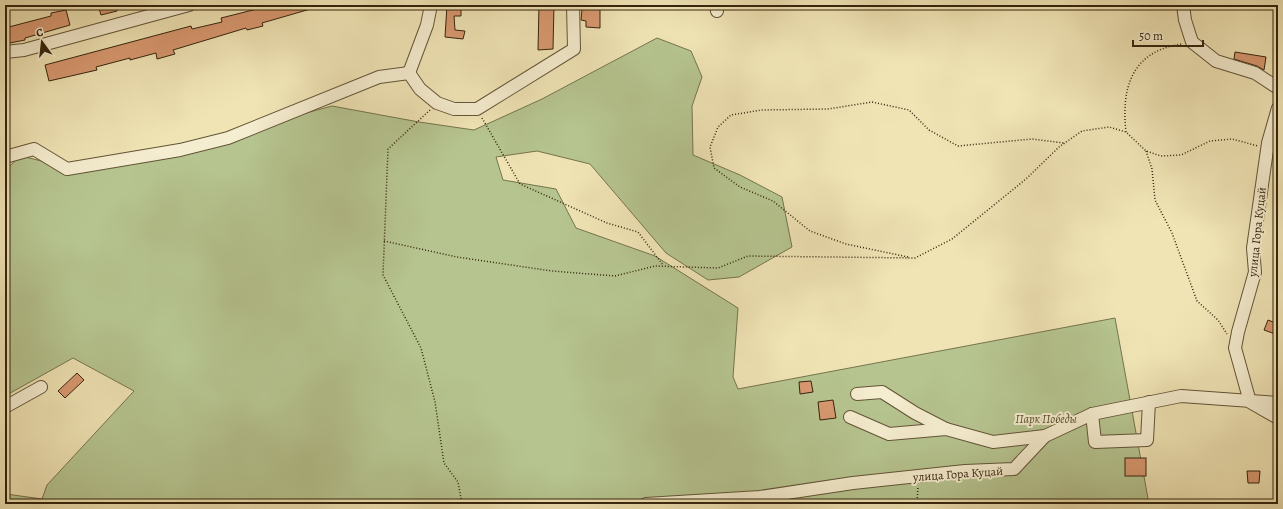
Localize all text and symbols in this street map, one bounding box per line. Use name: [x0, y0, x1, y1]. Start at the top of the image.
north arrow: [22, 22, 62, 62]
scale bar: [1133, 22, 1203, 48]
text: С: [34, 25, 45, 41]
text: 50 m: [1139, 28, 1163, 44]
street label: улица Гора Куцай: [1244, 186, 1270, 279]
park label: Парк Победы: [1015, 411, 1077, 427]
street label: улица Гора Куцай: [911, 463, 1004, 485]

